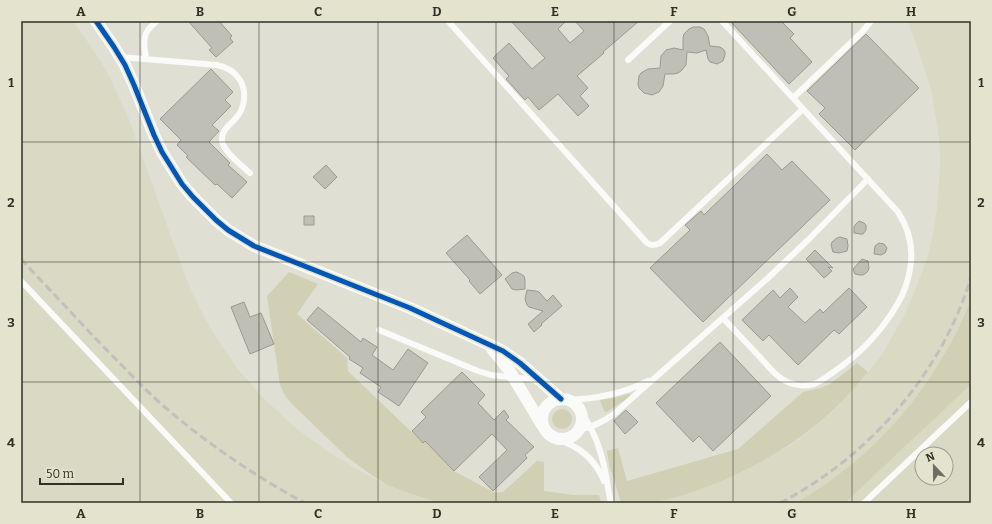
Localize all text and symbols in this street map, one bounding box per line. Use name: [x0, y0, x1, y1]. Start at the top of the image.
text: A: [76, 4, 86, 19]
text: B: [196, 4, 204, 19]
text: C: [314, 4, 322, 19]
text: D: [432, 4, 442, 19]
text: E: [551, 4, 559, 19]
text: F: [670, 4, 678, 19]
text: G: [787, 4, 797, 19]
text: H: [906, 4, 916, 19]
text: 1: [8, 75, 14, 90]
text: 1: [978, 75, 984, 90]
text: 2: [7, 195, 15, 210]
text: 2: [977, 195, 985, 210]
text: 3: [7, 315, 15, 330]
text: 3: [977, 315, 985, 330]
text: 4: [7, 435, 15, 450]
text: 4: [977, 435, 985, 450]
north arrow: [914, 446, 954, 486]
text: N: [924, 449, 937, 465]
scale bar: [40, 460, 123, 486]
text: 50 m: [46, 467, 75, 481]
text: A: [76, 506, 86, 521]
text: B: [196, 506, 204, 521]
text: C: [314, 506, 322, 521]
text: D: [432, 506, 442, 521]
text: E: [551, 506, 559, 521]
text: F: [670, 506, 678, 521]
text: G: [787, 506, 797, 521]
text: H: [906, 506, 916, 521]

